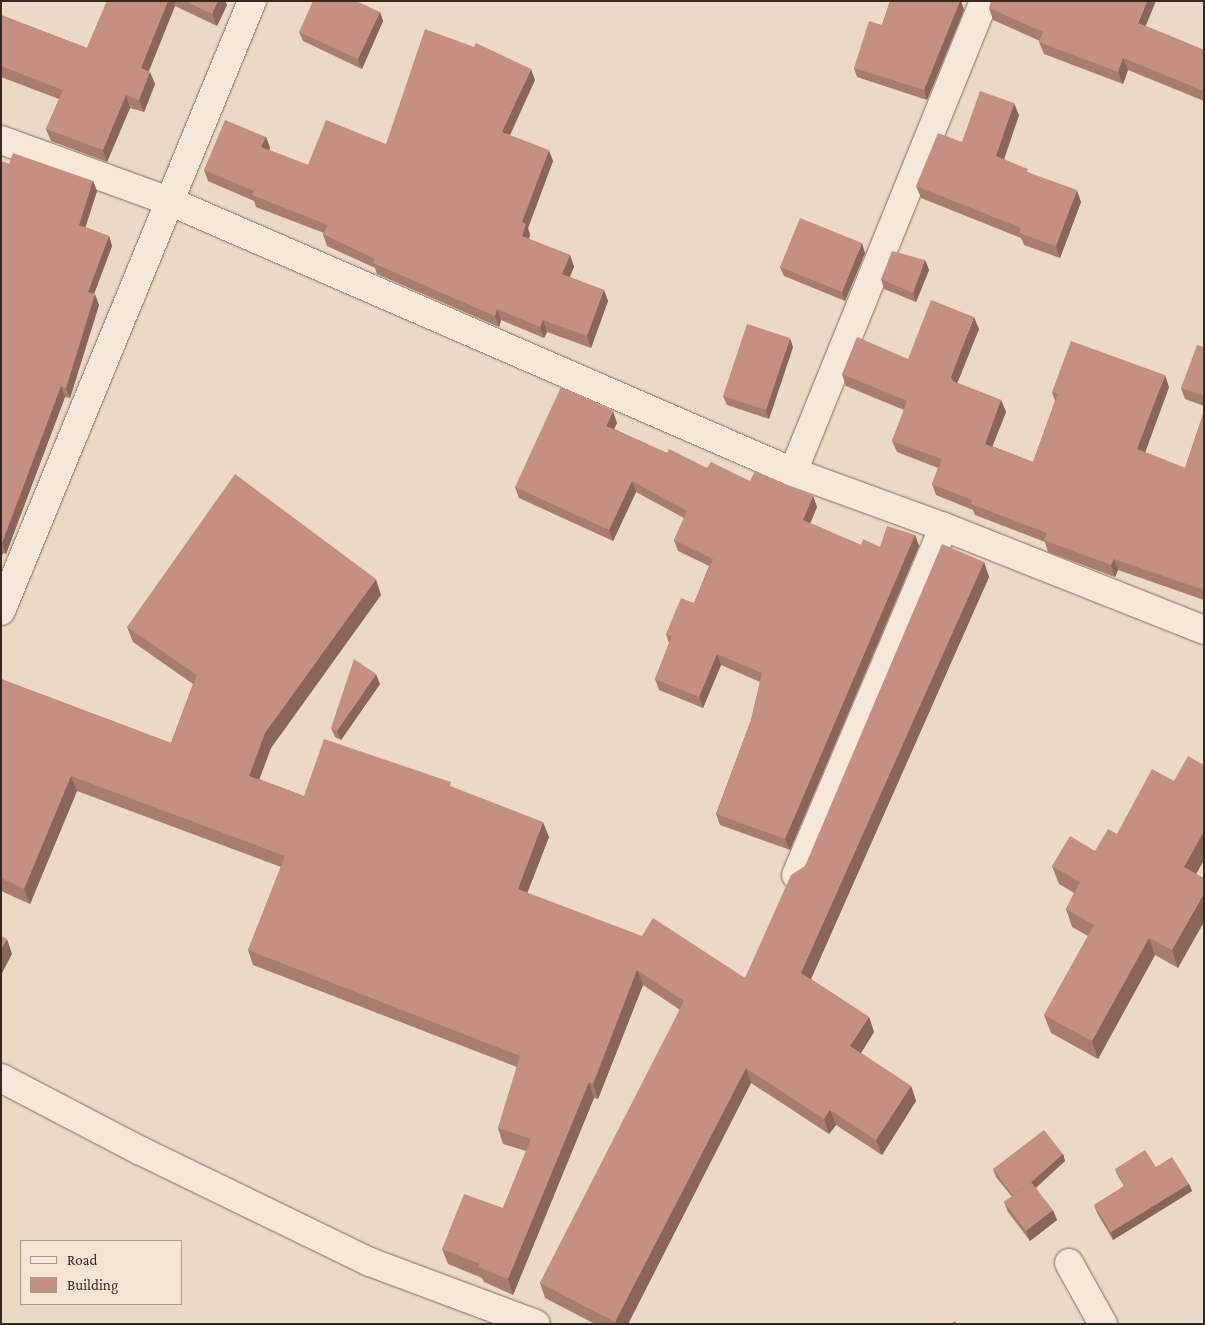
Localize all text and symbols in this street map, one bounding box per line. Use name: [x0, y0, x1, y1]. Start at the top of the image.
legend: [20, 1240, 182, 1305]
text: Road: [67, 1252, 97, 1268]
text: Building: [67, 1277, 118, 1293]

